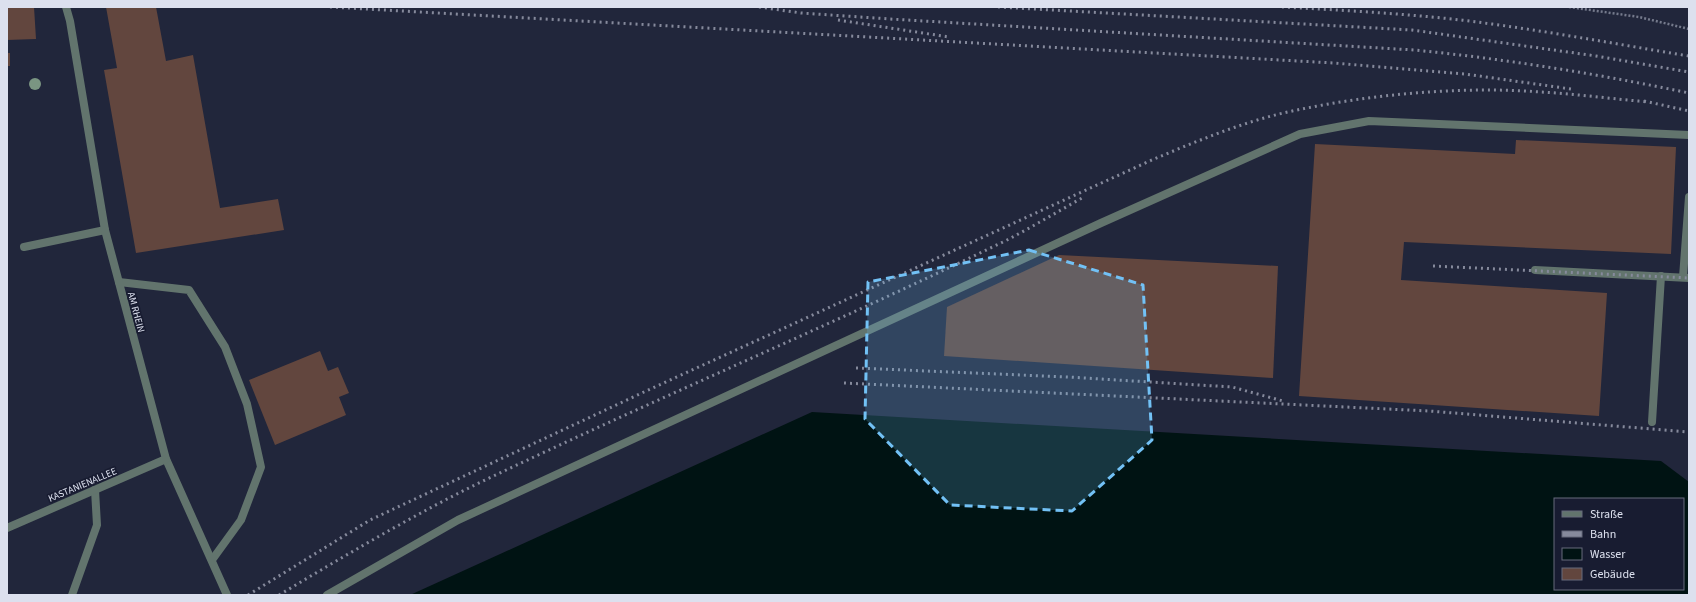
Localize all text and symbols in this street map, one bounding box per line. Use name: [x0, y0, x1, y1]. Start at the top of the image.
street label: AM RHEIN: [124, 291, 148, 334]
street label: KASTANIENALLEE: [46, 464, 119, 506]
legend: [1554, 498, 1684, 590]
text: Straße: [1590, 506, 1623, 523]
text: Bahn: [1590, 526, 1616, 543]
text: Wasser: [1590, 546, 1626, 563]
text: Gebäude: [1590, 566, 1635, 583]

